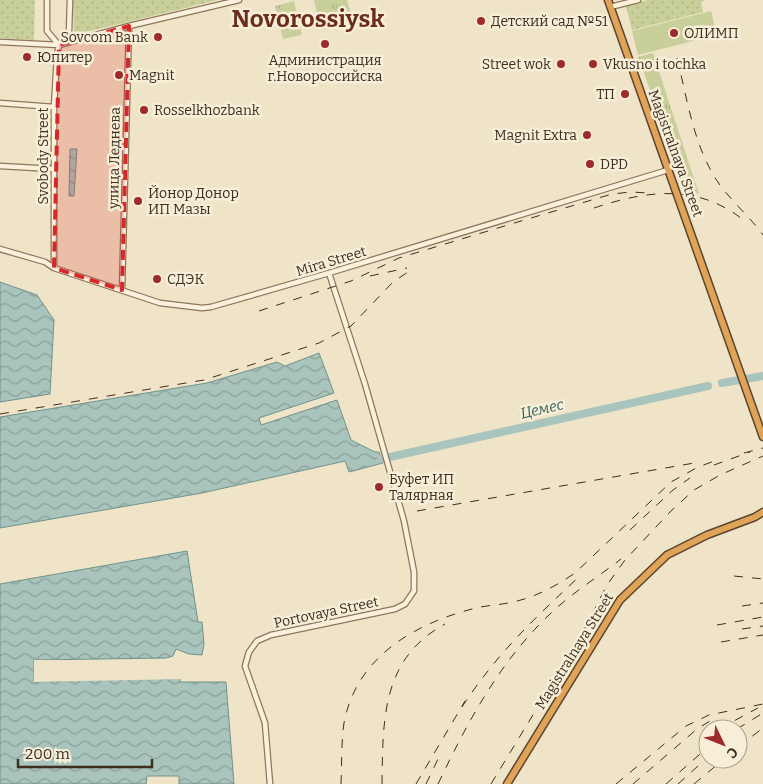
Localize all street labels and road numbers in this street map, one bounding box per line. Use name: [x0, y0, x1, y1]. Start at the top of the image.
street label: Magistralnaya Street: [645, 87, 706, 219]
street label: Svobody Street: [35, 107, 52, 205]
street label: улица Леднева: [105, 107, 124, 210]
street label: Mira Street: [294, 243, 368, 280]
street label: Magistralnaya Street: [532, 590, 617, 713]
street label: Portovaya Street: [272, 593, 380, 632]

